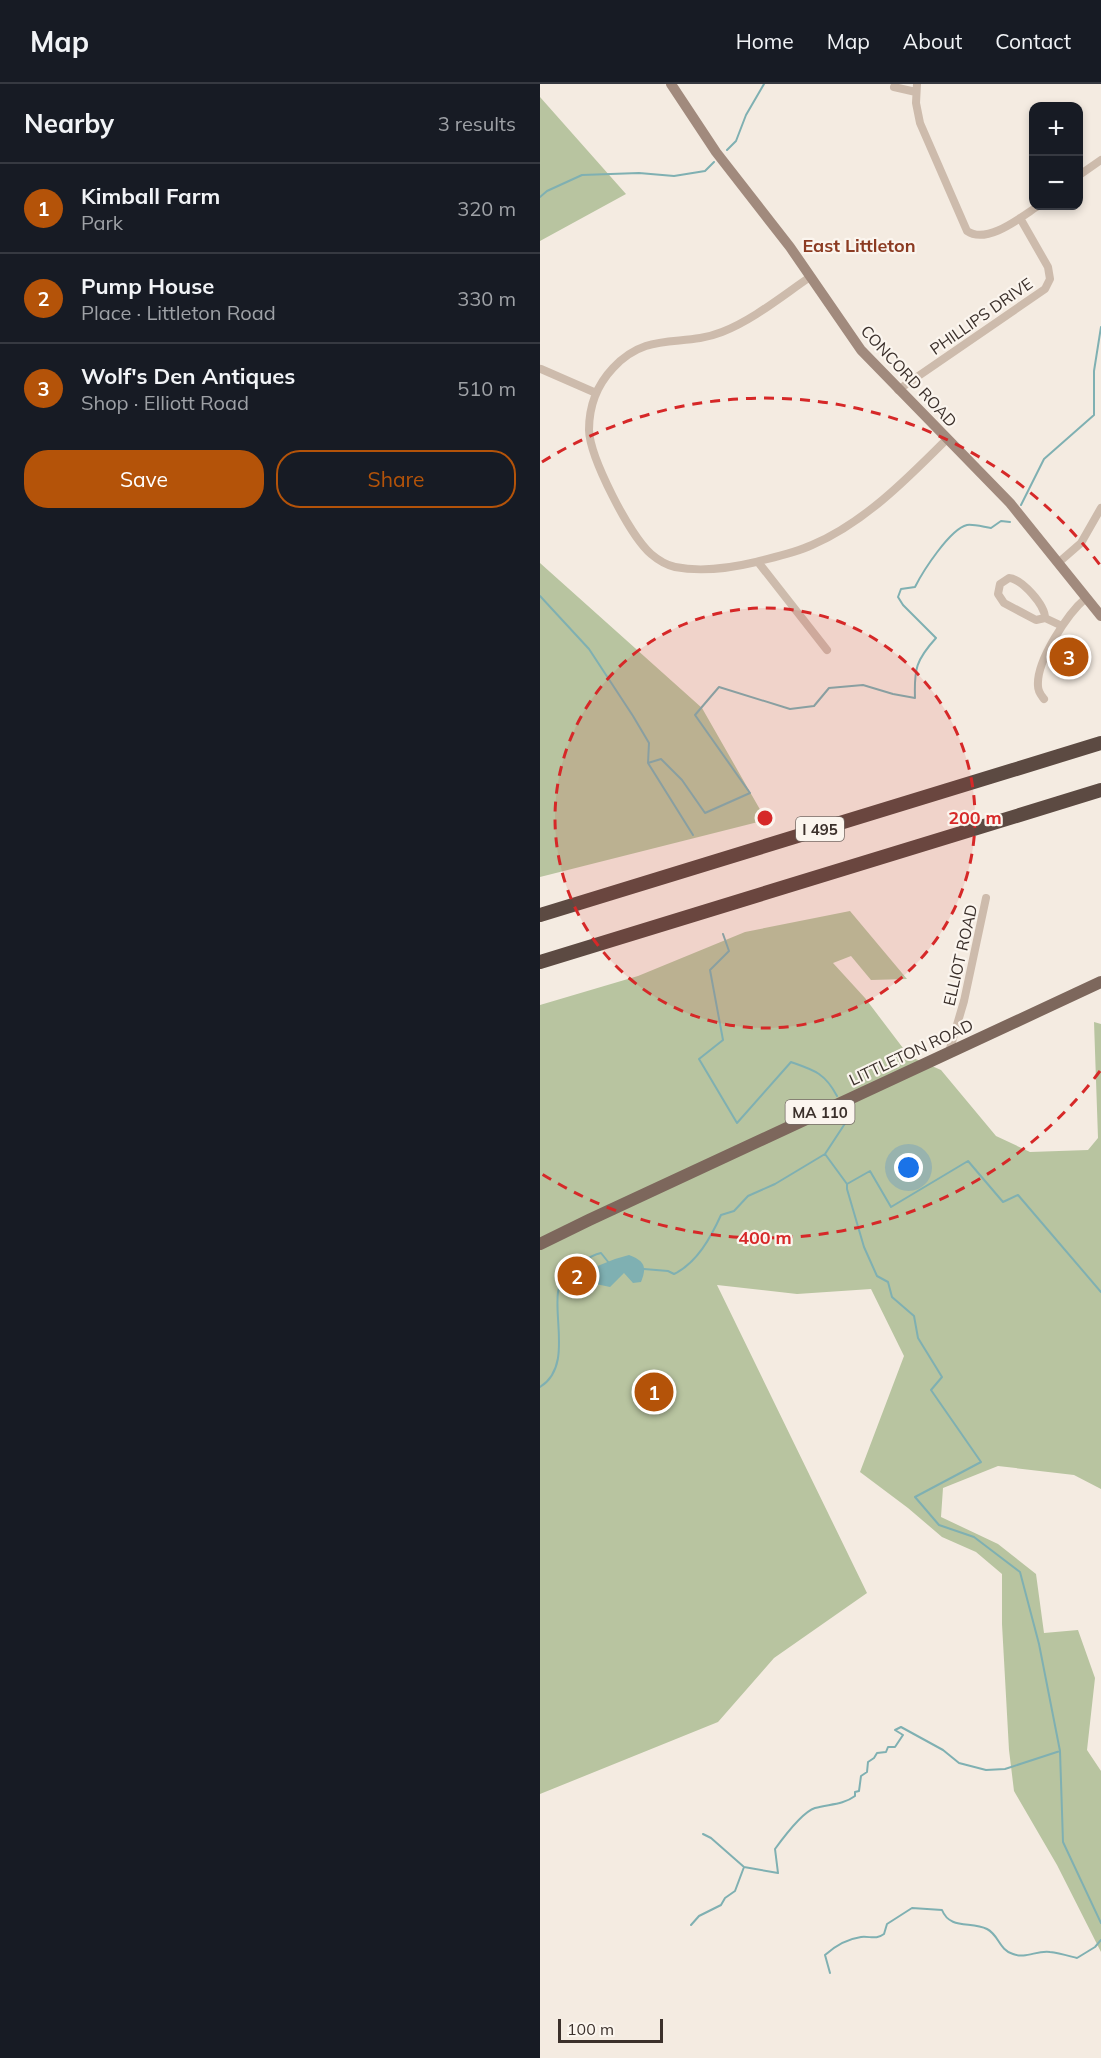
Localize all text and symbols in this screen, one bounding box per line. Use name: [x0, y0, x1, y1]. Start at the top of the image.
text: Map: [30, 24, 89, 59]
text: Home: [736, 28, 794, 54]
text: Map: [827, 28, 870, 54]
text: About: [903, 28, 962, 54]
text: Contact: [995, 28, 1071, 54]
map controls: [1029, 102, 1083, 210]
button: +: [1029, 102, 1083, 156]
text: Nearby: [24, 107, 114, 140]
text: 3 results: [438, 111, 516, 136]
button: −: [1029, 156, 1083, 210]
text: Kimball Farm: [81, 182, 220, 210]
text: 1: [38, 196, 50, 221]
text: 320 m: [457, 196, 516, 221]
text: Park: [81, 210, 123, 235]
district label: East Littleton: [802, 234, 916, 257]
text: Pump House: [81, 272, 214, 300]
street label: PHILLIPS DRIVE: [926, 273, 1036, 359]
text: 2: [38, 286, 50, 311]
text: 330 m: [457, 286, 516, 311]
text: Place · Littleton Road: [81, 300, 276, 325]
street label: CONCORD ROAD: [857, 321, 961, 431]
text: Wolf's Den Antiques: [81, 362, 295, 390]
text: 3: [38, 376, 50, 401]
text: 510 m: [457, 376, 516, 401]
text: Shop · Elliott Road: [81, 390, 249, 415]
button: Save: [24, 450, 264, 508]
button: Share: [276, 450, 516, 508]
pin: 3: [1050, 634, 1088, 680]
text: 200 m: [948, 806, 1002, 829]
centre of rings: [755, 808, 775, 828]
road number: I 495: [796, 817, 844, 841]
street label: ELLIOT ROAD: [939, 902, 981, 1008]
street label: LITTLETON ROAD: [846, 1014, 976, 1090]
road number: MA 110: [786, 1100, 854, 1124]
your location: [894, 1153, 923, 1182]
text: 400 m: [738, 1226, 792, 1249]
pin: 2: [558, 1254, 597, 1298]
pin: 1: [634, 1370, 674, 1414]
scale bar: [558, 2016, 663, 2044]
text: 100 m: [567, 2019, 614, 2039]

